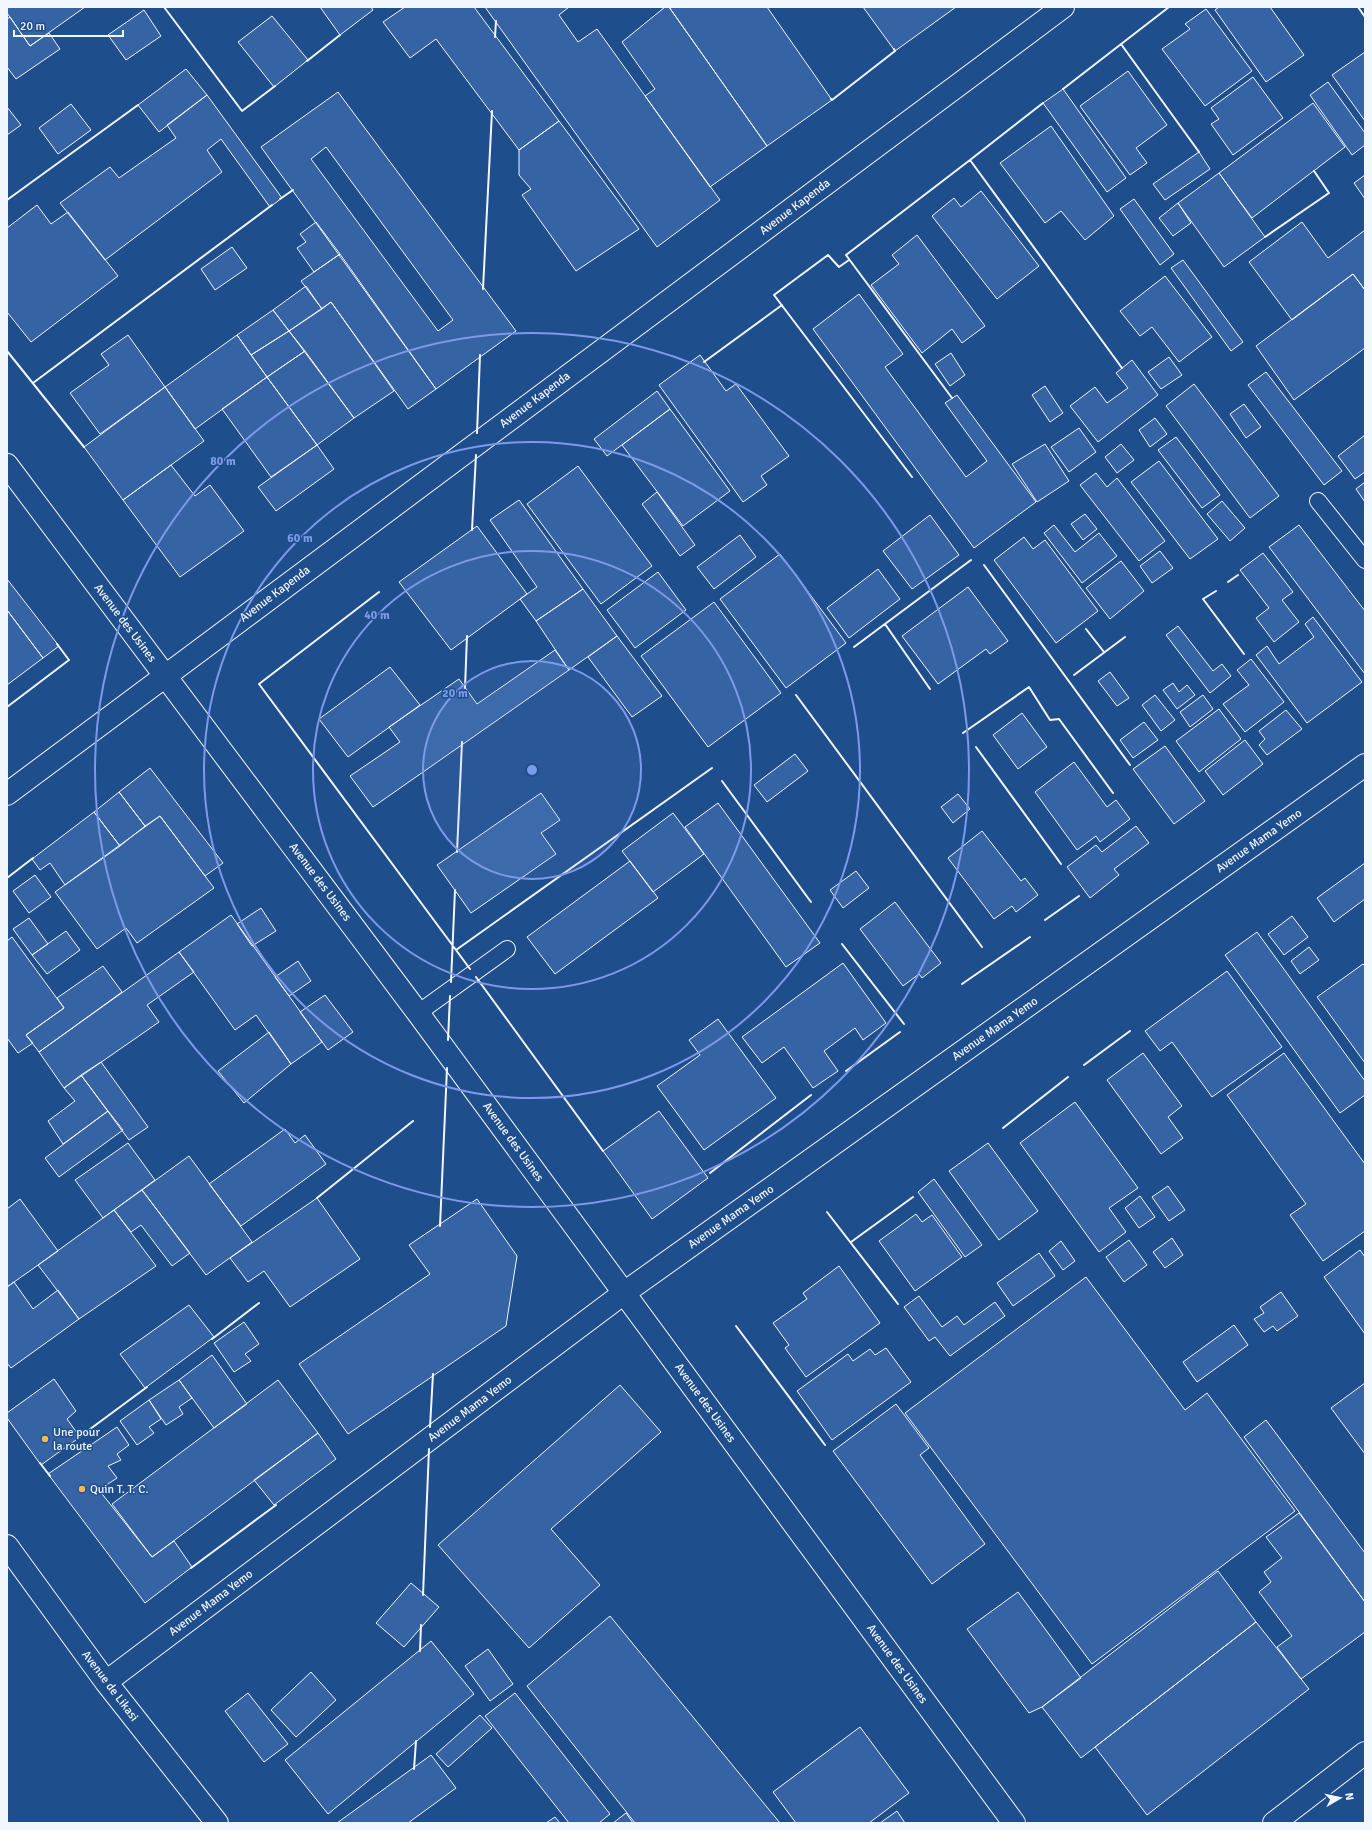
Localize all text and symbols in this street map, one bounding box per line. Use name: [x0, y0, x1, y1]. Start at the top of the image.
scale bar: [14, 12, 123, 38]
text: 20 m: [20, 19, 45, 34]
street label: Avenue Kapenda: [757, 175, 833, 239]
street label: Avenue Kapenda: [497, 368, 573, 432]
text: 80 m: [210, 454, 236, 469]
text: 60 m: [287, 531, 313, 546]
street label: Avenue Kapenda: [237, 562, 313, 626]
street label: Avenue des Usines: [91, 581, 159, 665]
text: 40 m: [364, 608, 390, 623]
text: 20 m: [442, 686, 468, 701]
centre of rings: [525, 763, 539, 777]
street label: Avenue Mama Yemo: [1213, 806, 1305, 876]
street label: Avenue des Usines: [286, 840, 354, 924]
street label: Avenue Mama Yemo: [949, 994, 1041, 1064]
street label: Avenue des Usines: [479, 1099, 547, 1185]
street label: Avenue Mama Yemo: [685, 1182, 777, 1252]
street label: Avenue des Usines: [671, 1360, 739, 1446]
street label: Avenue Mama Yemo: [425, 1372, 515, 1446]
place label: Une pour la route: [53, 1425, 100, 1454]
marker: Une pour la route: [40, 1434, 50, 1444]
place label: Quin T. T. C.: [90, 1482, 149, 1497]
marker: Quin T. T. C.: [77, 1484, 87, 1494]
street label: Avenue Mama Yemo: [166, 1566, 256, 1640]
street label: Avenue des Usines: [863, 1621, 931, 1707]
street label: Avenue de Likasi: [78, 1648, 142, 1724]
north arrow: [1320, 1778, 1360, 1818]
text: N: [1342, 1792, 1356, 1801]

